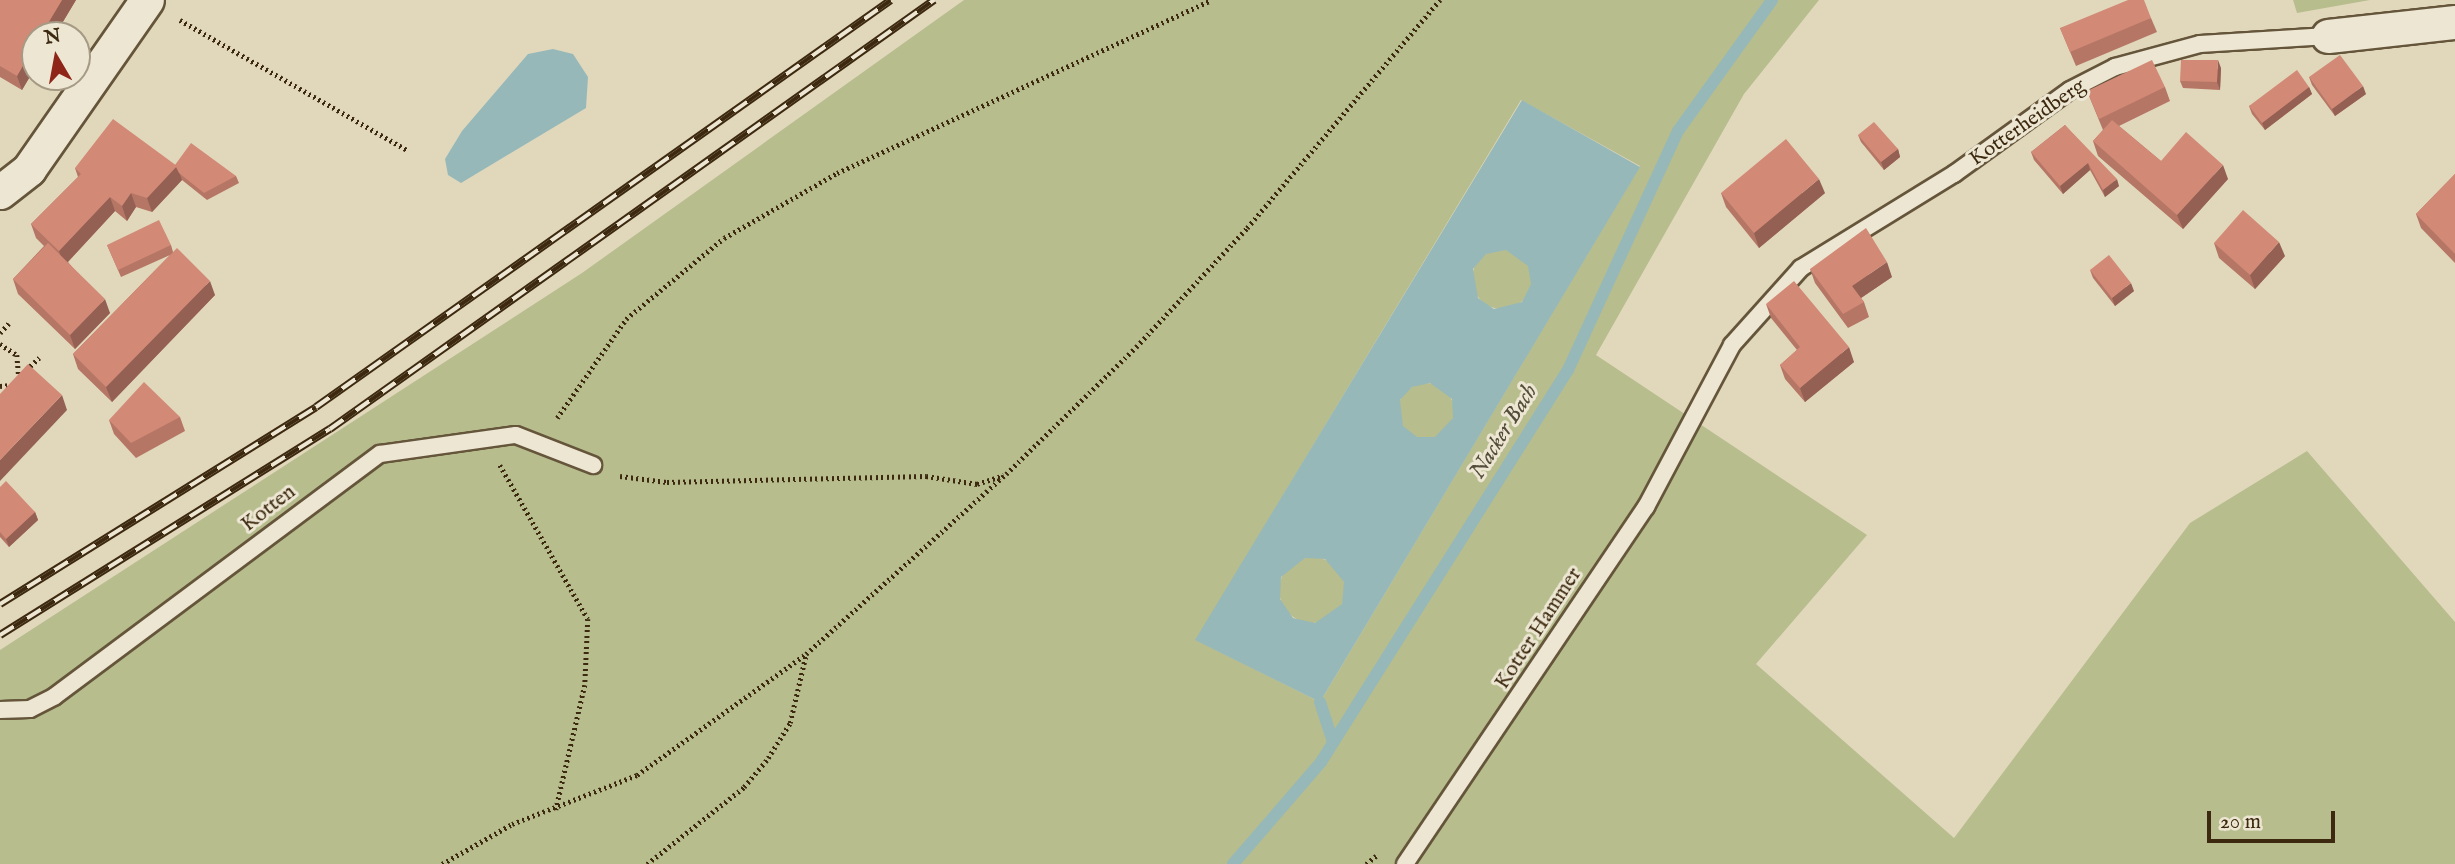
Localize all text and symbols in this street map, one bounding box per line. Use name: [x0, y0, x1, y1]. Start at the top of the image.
north arrow: [21, 21, 91, 91]
text: N: [43, 24, 63, 51]
street label: Kotterheidberg: [1965, 74, 2091, 172]
water label: Nacker Bach: [1464, 380, 1544, 484]
street label: Kotten: [237, 480, 301, 538]
street label: Kotter Hammer: [1490, 564, 1588, 694]
scale bar: [2210, 798, 2338, 842]
text: 20 m: [2220, 809, 2261, 836]

